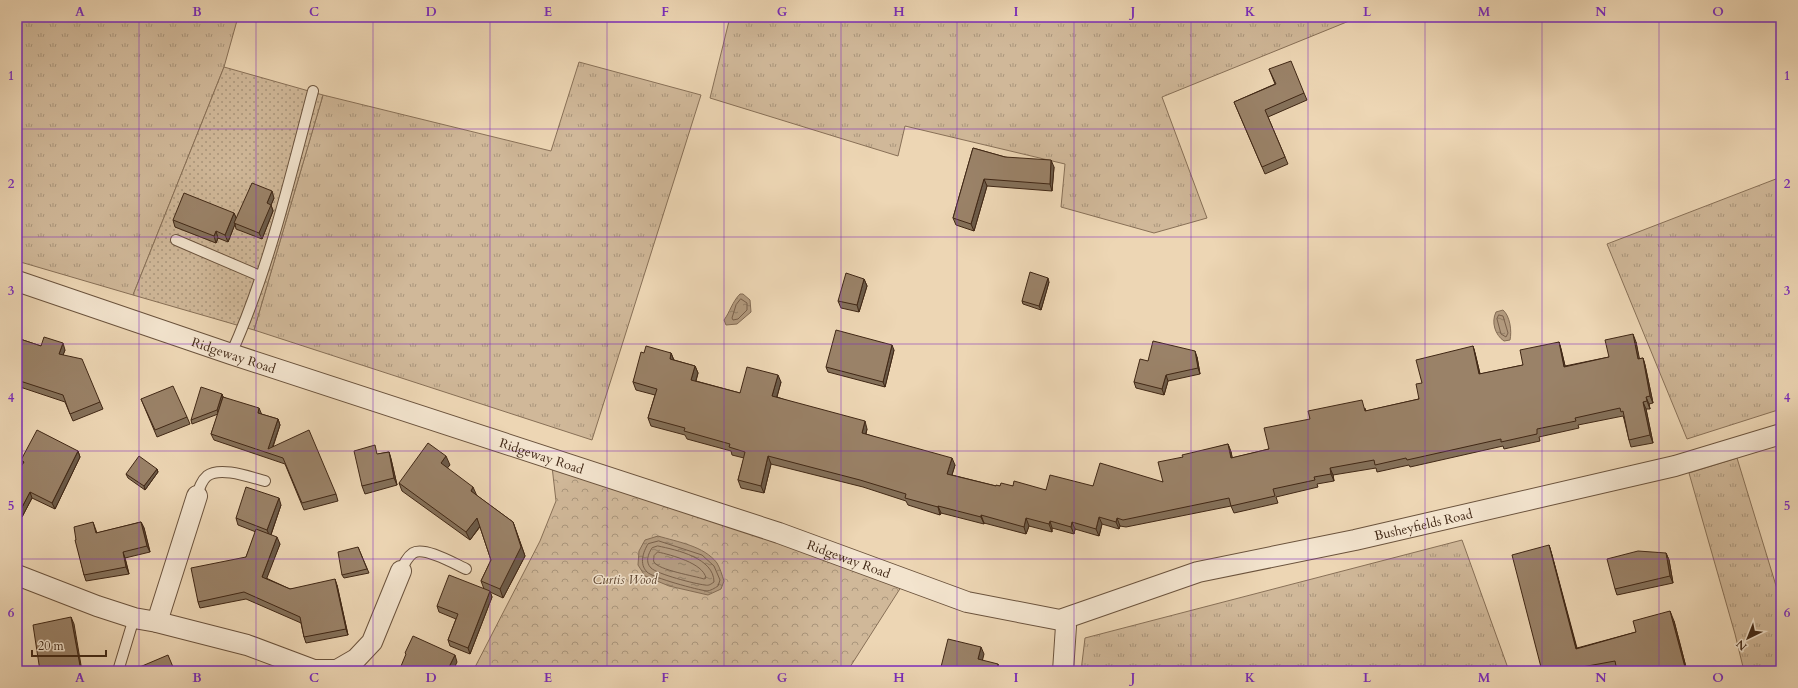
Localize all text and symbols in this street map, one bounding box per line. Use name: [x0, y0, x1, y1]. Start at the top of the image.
text: A: [75, 3, 85, 21]
text: B: [192, 3, 202, 21]
text: C: [309, 3, 319, 21]
text: D: [425, 3, 437, 21]
text: E: [544, 3, 552, 21]
text: F: [661, 3, 669, 21]
text: G: [777, 3, 788, 21]
text: H: [893, 3, 905, 21]
text: I: [1013, 3, 1019, 21]
text: J: [1129, 3, 1136, 21]
text: K: [1245, 3, 1256, 21]
text: L: [1363, 3, 1372, 21]
text: M: [1478, 3, 1491, 21]
text: N: [1595, 3, 1607, 21]
text: O: [1712, 3, 1724, 21]
text: 1: [8, 67, 14, 85]
text: 1: [1784, 67, 1790, 85]
text: 2: [8, 175, 15, 193]
text: 2: [1784, 175, 1791, 193]
text: 3: [8, 282, 15, 300]
text: 3: [1784, 282, 1791, 300]
street label: Ridgeway Road: [189, 333, 278, 378]
text: 4: [8, 389, 15, 407]
text: 4: [1784, 389, 1791, 407]
street label: Ridgeway Road: [497, 434, 586, 479]
text: 5: [8, 497, 14, 515]
text: 5: [1784, 497, 1790, 515]
street label: Busheyfields Road: [1373, 505, 1474, 545]
street label: Ridgeway Road: [804, 536, 893, 583]
park label: Curtis Wood: [593, 571, 658, 589]
text: 6: [8, 604, 15, 622]
text: 6: [1784, 604, 1791, 622]
north arrow: [1728, 618, 1768, 658]
scale bar: [32, 632, 106, 658]
text: N: [1733, 636, 1750, 654]
text: 20 m: [38, 638, 65, 654]
text: A: [75, 669, 85, 687]
text: B: [192, 669, 202, 687]
text: C: [309, 669, 319, 687]
text: D: [425, 669, 437, 687]
text: E: [544, 669, 552, 687]
text: F: [661, 669, 669, 687]
text: G: [777, 669, 788, 687]
text: H: [893, 669, 905, 687]
text: I: [1013, 669, 1019, 687]
text: J: [1129, 669, 1136, 687]
text: K: [1245, 669, 1256, 687]
text: L: [1363, 669, 1372, 687]
text: M: [1478, 669, 1491, 687]
text: N: [1595, 669, 1607, 687]
text: O: [1712, 669, 1724, 687]

